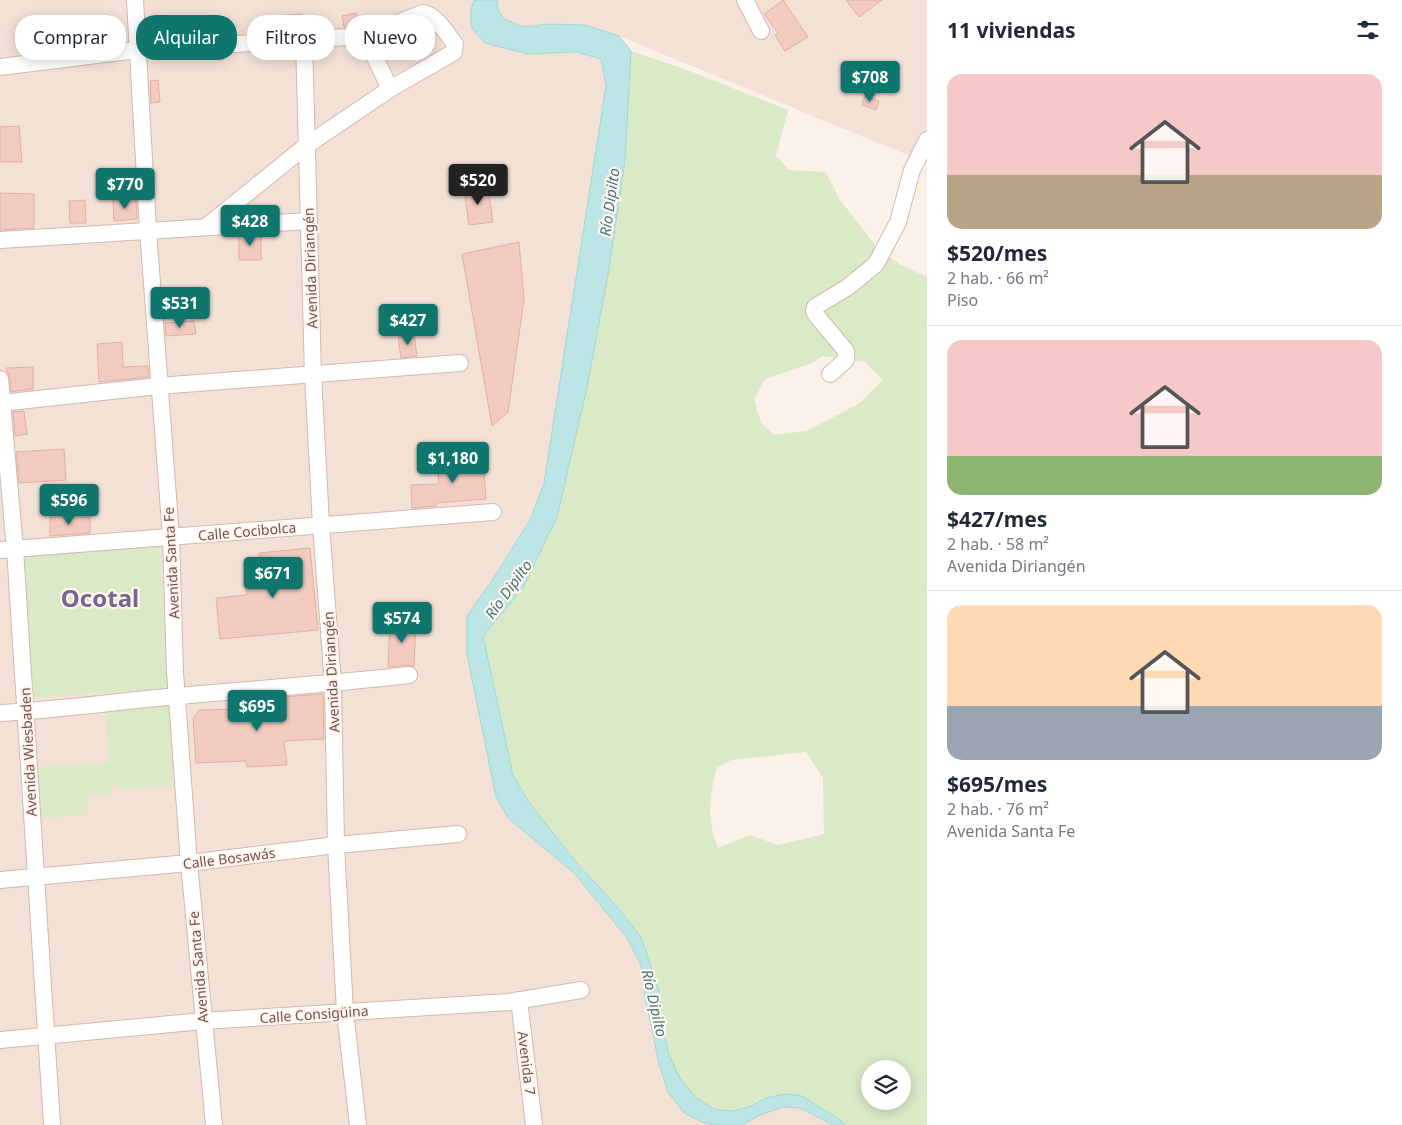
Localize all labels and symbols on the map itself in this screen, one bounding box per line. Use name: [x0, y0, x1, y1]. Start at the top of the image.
pin: $708: [840, 61, 900, 103]
pin: $520: [448, 164, 508, 206]
water label: Río Dipilto: [594, 167, 624, 237]
pin: $770: [95, 168, 155, 210]
pin: $428: [220, 204, 280, 247]
street label: Avenida Diriangén: [298, 207, 322, 329]
pin: $531: [150, 286, 210, 329]
pin: $427: [378, 304, 438, 346]
pin: $1,180: [412, 442, 494, 484]
pin: $596: [39, 484, 99, 526]
street label: Avenida Santa Fe: [159, 506, 183, 620]
street label: Calle Cocibolca: [197, 517, 297, 545]
water label: Río Dipilto: [480, 555, 536, 623]
pin: $671: [243, 556, 303, 599]
district label: Ocotal: [61, 581, 139, 614]
pin: $574: [372, 602, 432, 644]
street label: Avenida Diriangén: [318, 611, 344, 733]
street label: Avenida Wiesbaden: [15, 687, 41, 817]
pin: $695: [227, 690, 287, 732]
street label: Calle Bosawás: [182, 843, 277, 873]
street label: Avenida Santa Fe: [184, 910, 212, 1024]
water label: Río Dipilto: [638, 967, 672, 1039]
street label: Calle Consigüina: [259, 1001, 369, 1027]
street label: Avenida 7: [514, 1030, 540, 1096]

